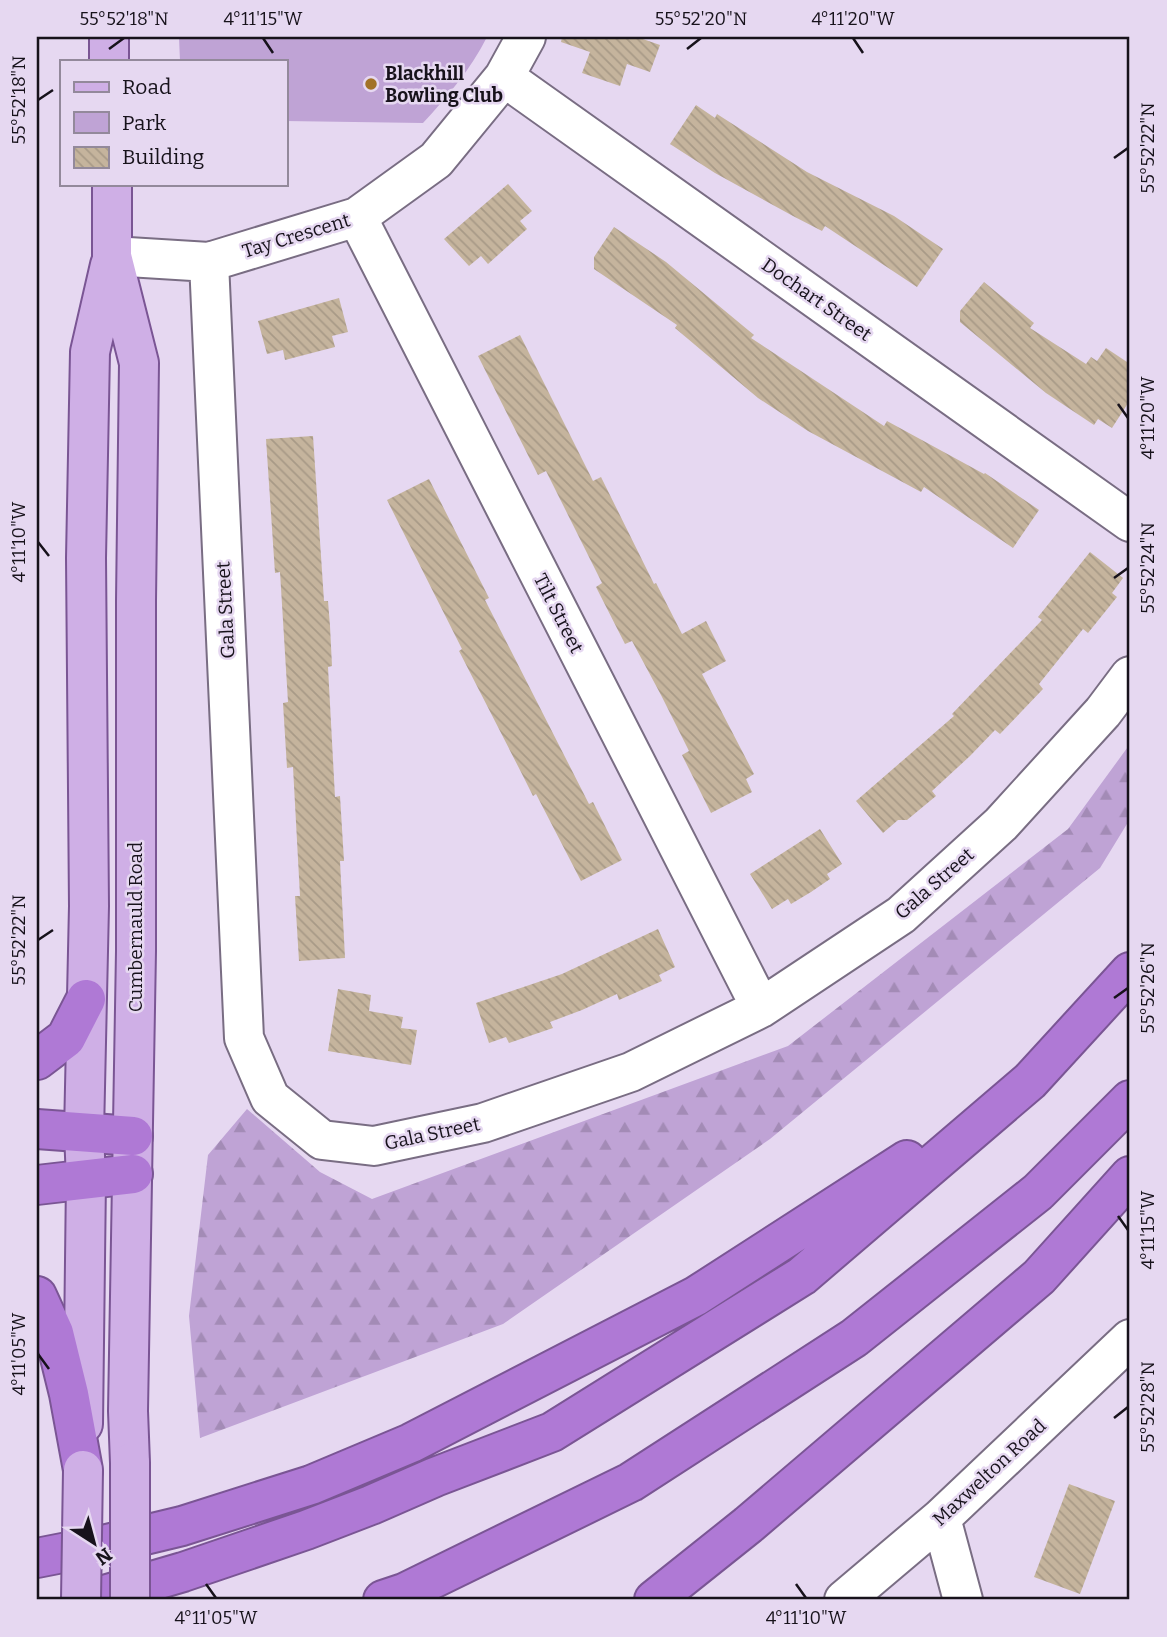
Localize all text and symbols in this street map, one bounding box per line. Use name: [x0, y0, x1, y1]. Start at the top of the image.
text: 55°52'18"N: [79, 8, 169, 30]
text: 4°11'15"W: [224, 8, 303, 30]
text: 55°52'20"N: [655, 8, 747, 30]
text: 4°11'20"W: [811, 8, 895, 30]
text: 55°52'18"N: [8, 55, 30, 145]
legend: [60, 60, 287, 186]
place label: Blackhill Bowling Club: [385, 62, 503, 107]
text: Road: [122, 74, 171, 100]
marker: Blackhill Bowling Club: [363, 76, 379, 92]
text: 55°52'22"N: [1137, 103, 1159, 193]
text: Park: [122, 110, 166, 136]
text: Building: [122, 144, 205, 170]
street label: Tay Crescent: [239, 208, 353, 263]
street label: Dochart Street: [757, 253, 876, 346]
text: 4°11'20"W: [1137, 376, 1159, 460]
text: 4°11'10"W: [8, 501, 30, 582]
text: 55°52'24"N: [1137, 522, 1159, 614]
street label: Gala Street: [211, 561, 240, 659]
street label: Tilt Street: [529, 570, 588, 657]
street label: Cumbernauld Road: [124, 842, 147, 1012]
street label: Gala Street: [890, 843, 979, 924]
text: 55°52'22"N: [8, 895, 30, 985]
text: 55°52'26"N: [1137, 942, 1159, 1034]
street label: Gala Street: [382, 1112, 482, 1155]
text: 4°11'15"W: [1137, 1190, 1159, 1269]
text: 4°11'05"W: [8, 1312, 30, 1396]
text: 55°52'28"N: [1137, 1361, 1159, 1453]
street label: Maxwelton Road: [928, 1414, 1051, 1531]
north arrow: [60, 1508, 130, 1578]
text: N: [91, 1543, 116, 1570]
text: 4°11'05"W: [174, 1607, 258, 1629]
text: 4°11'10"W: [766, 1607, 847, 1629]

